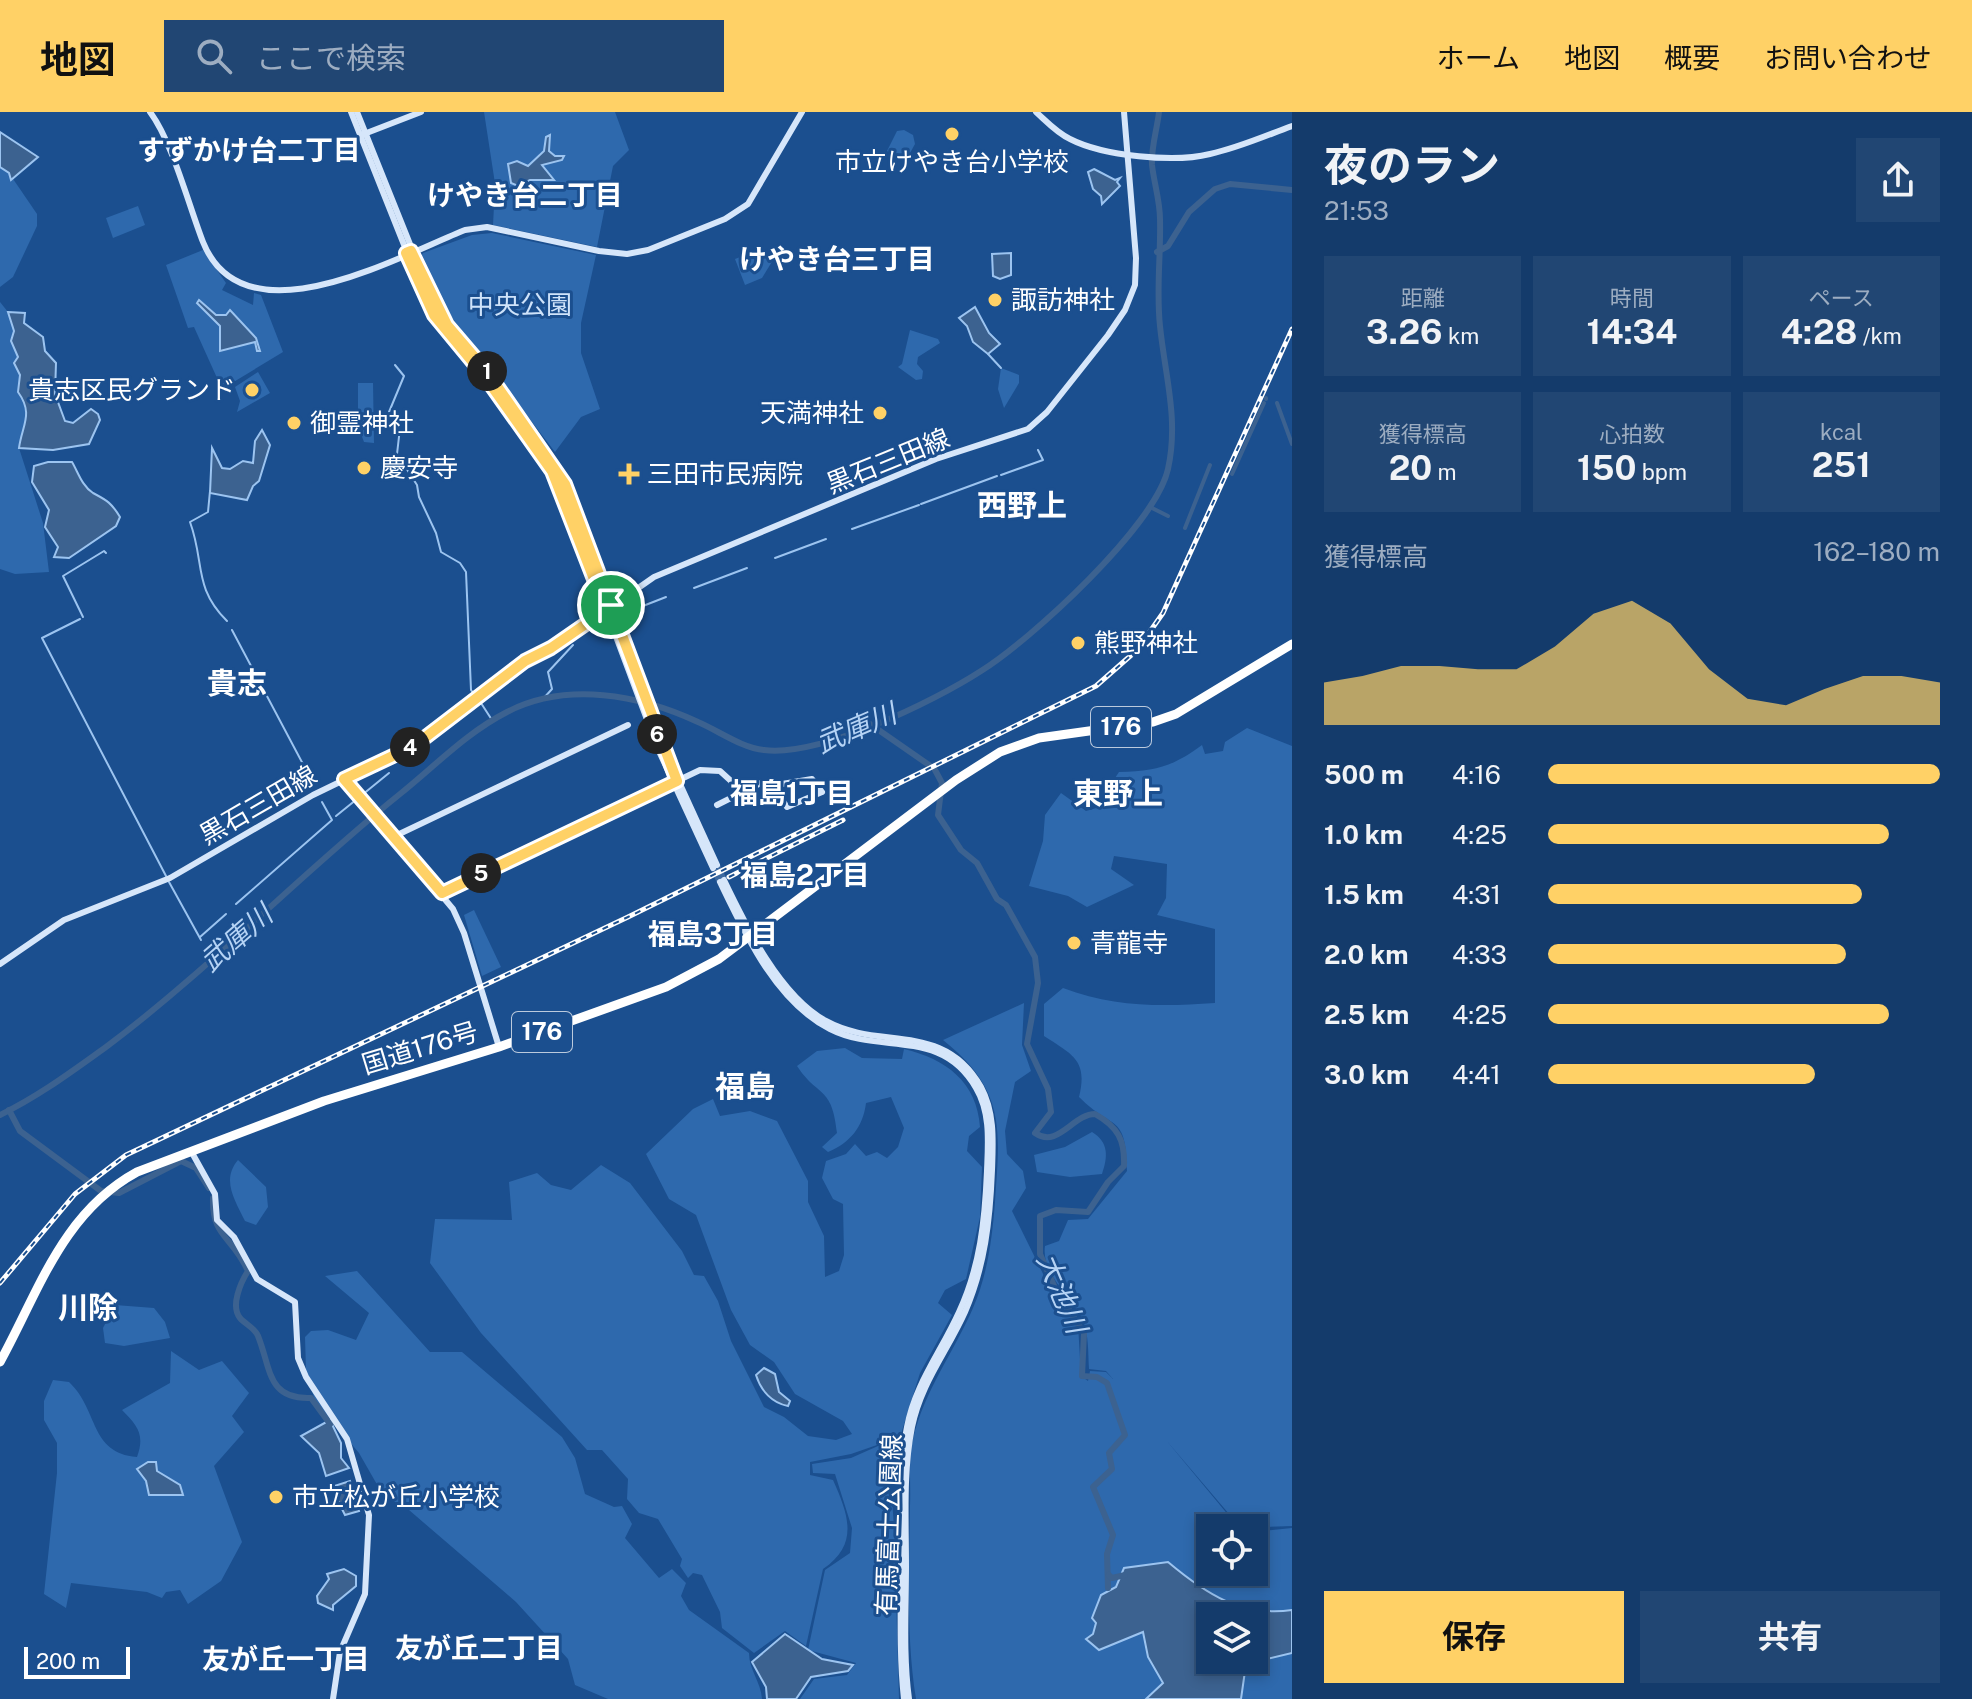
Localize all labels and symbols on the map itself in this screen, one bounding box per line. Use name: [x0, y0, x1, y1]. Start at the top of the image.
marker: 市立けやき台小学校: [943, 125, 961, 143]
district label: すずかけ台二丁目: [137, 133, 361, 166]
place label: 市立けやき台小学校: [835, 146, 1069, 177]
district label: けやき台二丁目: [427, 178, 623, 211]
district label: けやき台三丁目: [739, 242, 935, 275]
place label: 諏訪神社: [1011, 284, 1115, 315]
park label: 中央公園: [468, 289, 572, 320]
marker: 諏訪神社: [986, 291, 1004, 309]
pin: 1: [467, 351, 507, 391]
place label: 貴志区民グランド: [28, 374, 236, 405]
marker: 貴志区民グランド: [243, 381, 261, 399]
place label: 天満神社: [760, 397, 864, 428]
marker: 天満神社: [871, 404, 889, 422]
place label: 御霊神社: [310, 407, 414, 438]
marker: 御霊神社: [285, 414, 303, 432]
street label: 黒石三田線: [822, 422, 954, 499]
place label: 慶安寺: [380, 452, 458, 483]
place label: 三田市民病院: [647, 458, 803, 489]
marker: 慶安寺: [355, 459, 373, 477]
marker: 三田市民病院: [618, 463, 640, 485]
district label: 西野上: [977, 487, 1067, 523]
pin: [577, 571, 645, 639]
place label: 熊野神社: [1094, 627, 1198, 658]
marker: 熊野神社: [1069, 634, 1087, 652]
district label: 貴志: [207, 665, 267, 701]
water label: 武庫川: [811, 695, 904, 759]
road number: 176: [1091, 707, 1151, 747]
pin: 6: [637, 714, 677, 754]
pin: 4: [390, 727, 430, 767]
street label: 黒石三田線: [194, 759, 322, 850]
district label: 東野上: [1073, 775, 1163, 811]
district label: 福島1丁目: [730, 776, 854, 809]
pin: 5: [461, 853, 501, 893]
district label: 福島2丁目: [740, 858, 870, 891]
water label: 武庫川: [193, 896, 280, 978]
district label: 福島3丁目: [648, 917, 778, 950]
place label: 青龍寺: [1090, 927, 1168, 958]
marker: 青龍寺: [1065, 934, 1083, 952]
road number: 176: [512, 1012, 572, 1052]
street label: 国道176号: [358, 1015, 482, 1080]
district label: 福島: [715, 1068, 775, 1104]
water label: 大池川: [1031, 1248, 1095, 1341]
district label: 川除: [58, 1289, 118, 1325]
street label: 有馬富士公園線: [870, 1433, 907, 1616]
place label: 市立松が丘小学校: [292, 1481, 500, 1512]
marker: 市立松が丘小学校: [267, 1488, 285, 1506]
district label: 友が丘二丁目: [395, 1631, 563, 1664]
district label: 友が丘一丁目: [202, 1642, 370, 1675]
scale bar: [24, 1643, 130, 1679]

